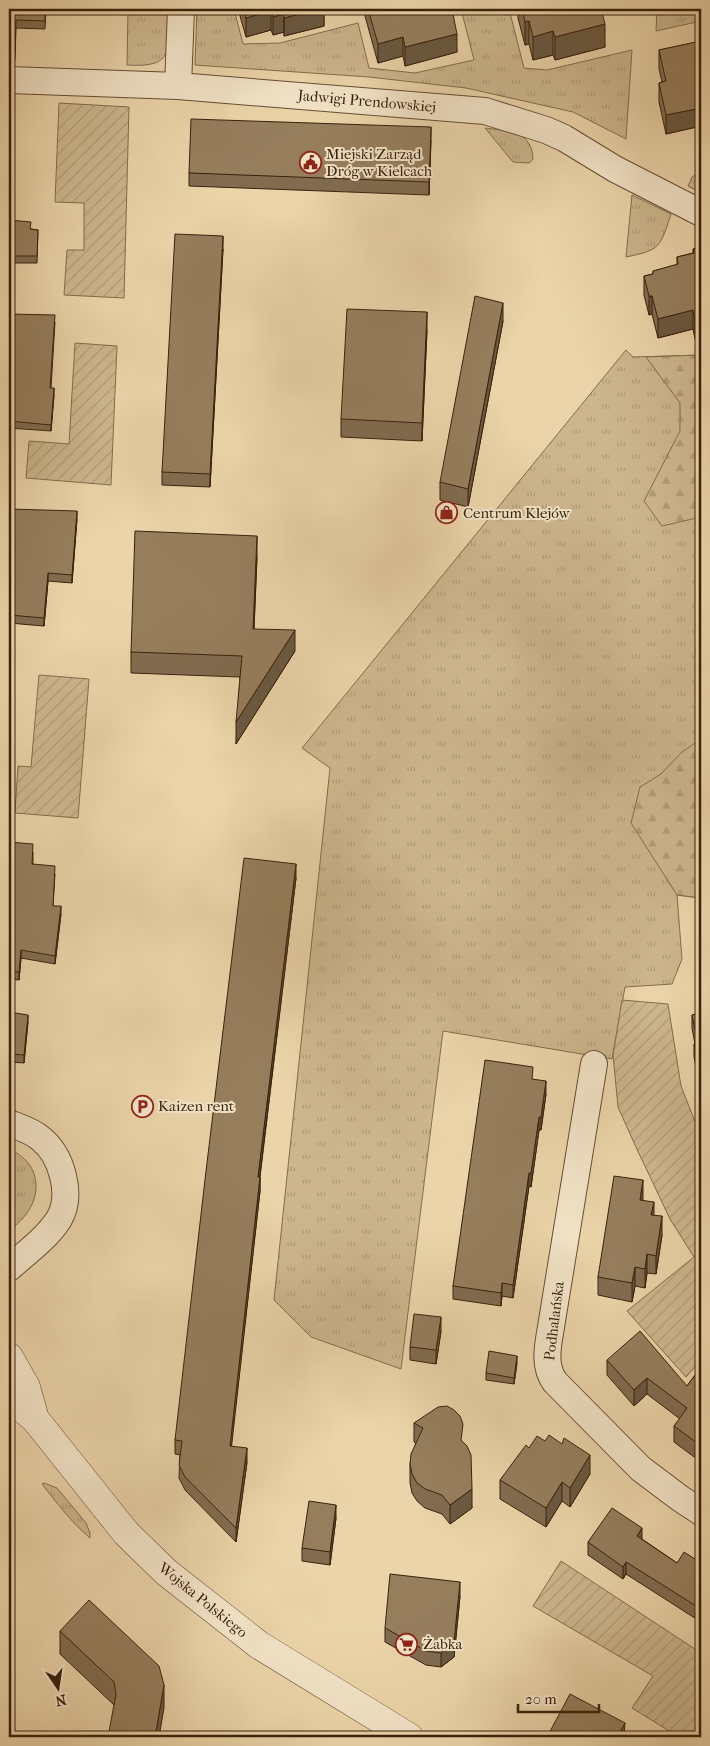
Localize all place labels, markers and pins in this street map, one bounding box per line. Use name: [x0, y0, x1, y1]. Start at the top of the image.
place label: Miejski Zarząd Dróg w Kielcach: [326, 145, 433, 180]
public building icon: Miejski Zarząd Dróg w Kielcach: [298, 151, 322, 175]
shop icon: Centrum Klejów: [435, 501, 459, 525]
place label: Centrum Klejów: [463, 504, 571, 522]
parking icon: Kaizen rent: [130, 1094, 154, 1118]
place label: Kaizen rent: [158, 1097, 235, 1115]
supermarket icon: Żabka: [395, 1632, 419, 1656]
place label: Żabka: [423, 1635, 464, 1653]

